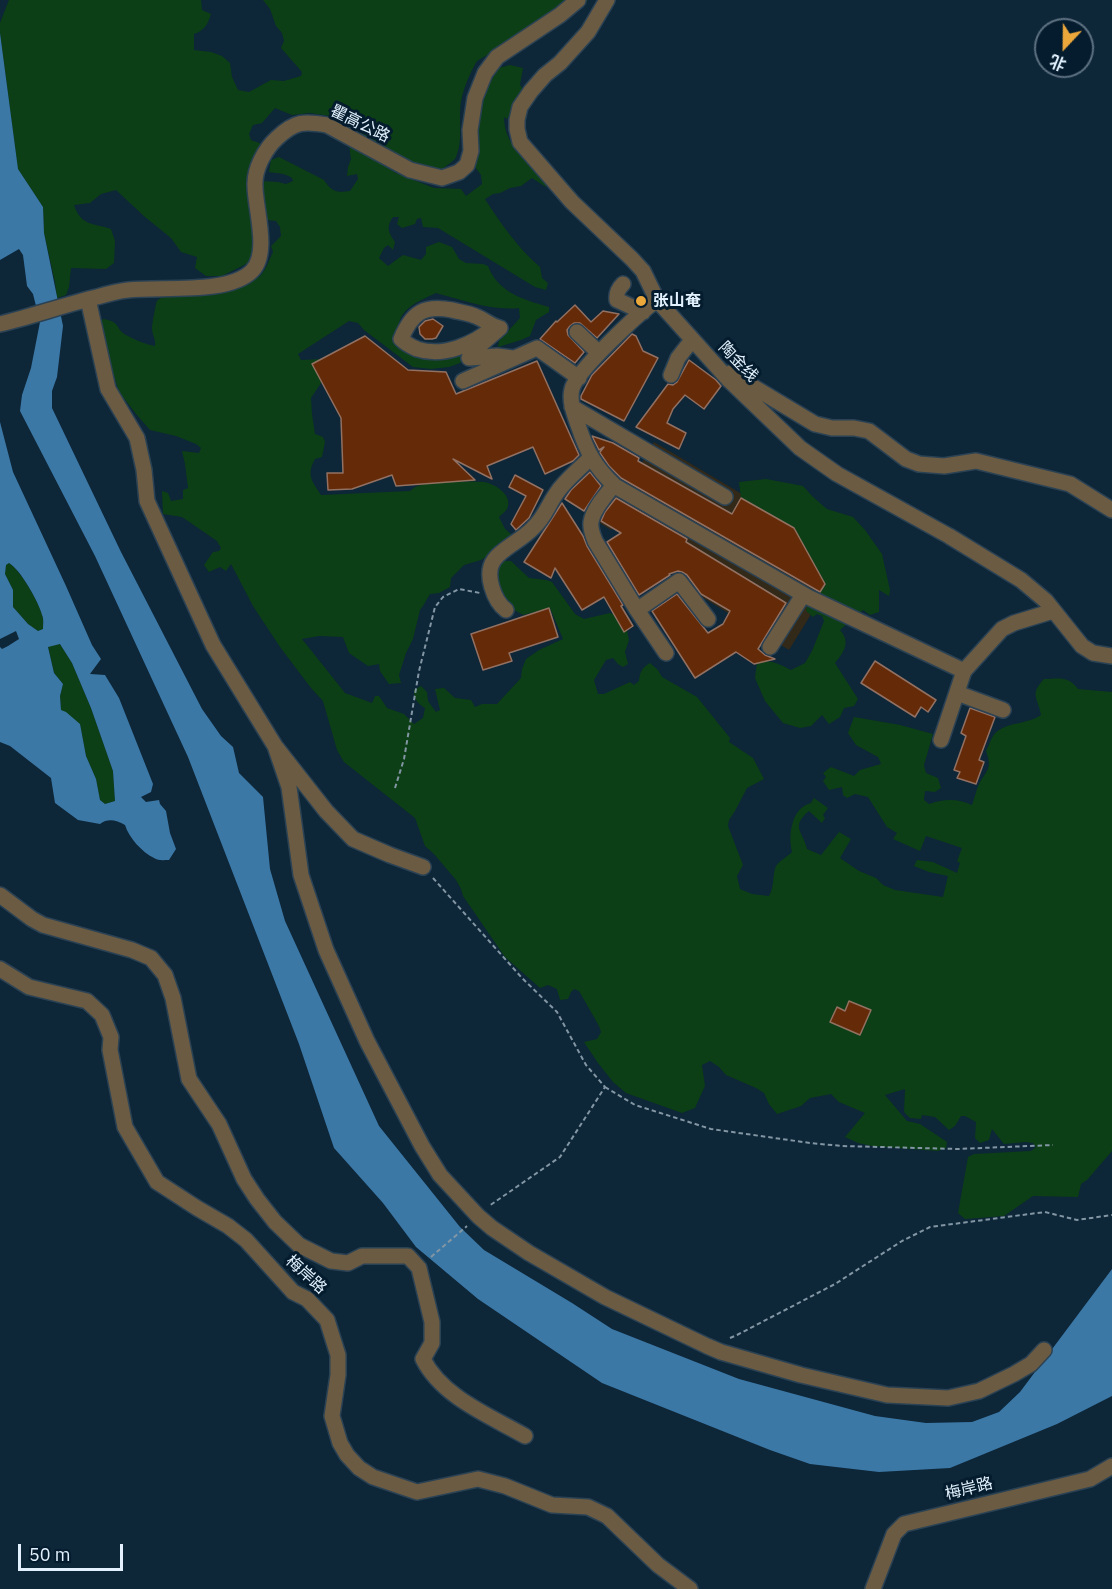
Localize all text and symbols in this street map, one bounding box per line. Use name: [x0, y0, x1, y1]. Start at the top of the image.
north arrow: [1034, 18, 1094, 78]
text: 北: [1047, 51, 1069, 75]
street label: 瞿高公路: [327, 101, 393, 147]
place label: 张山奄: [653, 291, 701, 311]
marker: 张山奄: [634, 294, 648, 308]
street label: 陶金线: [714, 338, 762, 386]
street label: 梅岸路: [282, 1252, 330, 1298]
street label: 梅岸路: [943, 1474, 995, 1504]
scale bar: [21, 1532, 126, 1570]
text: 50 m: [29, 1543, 71, 1566]

